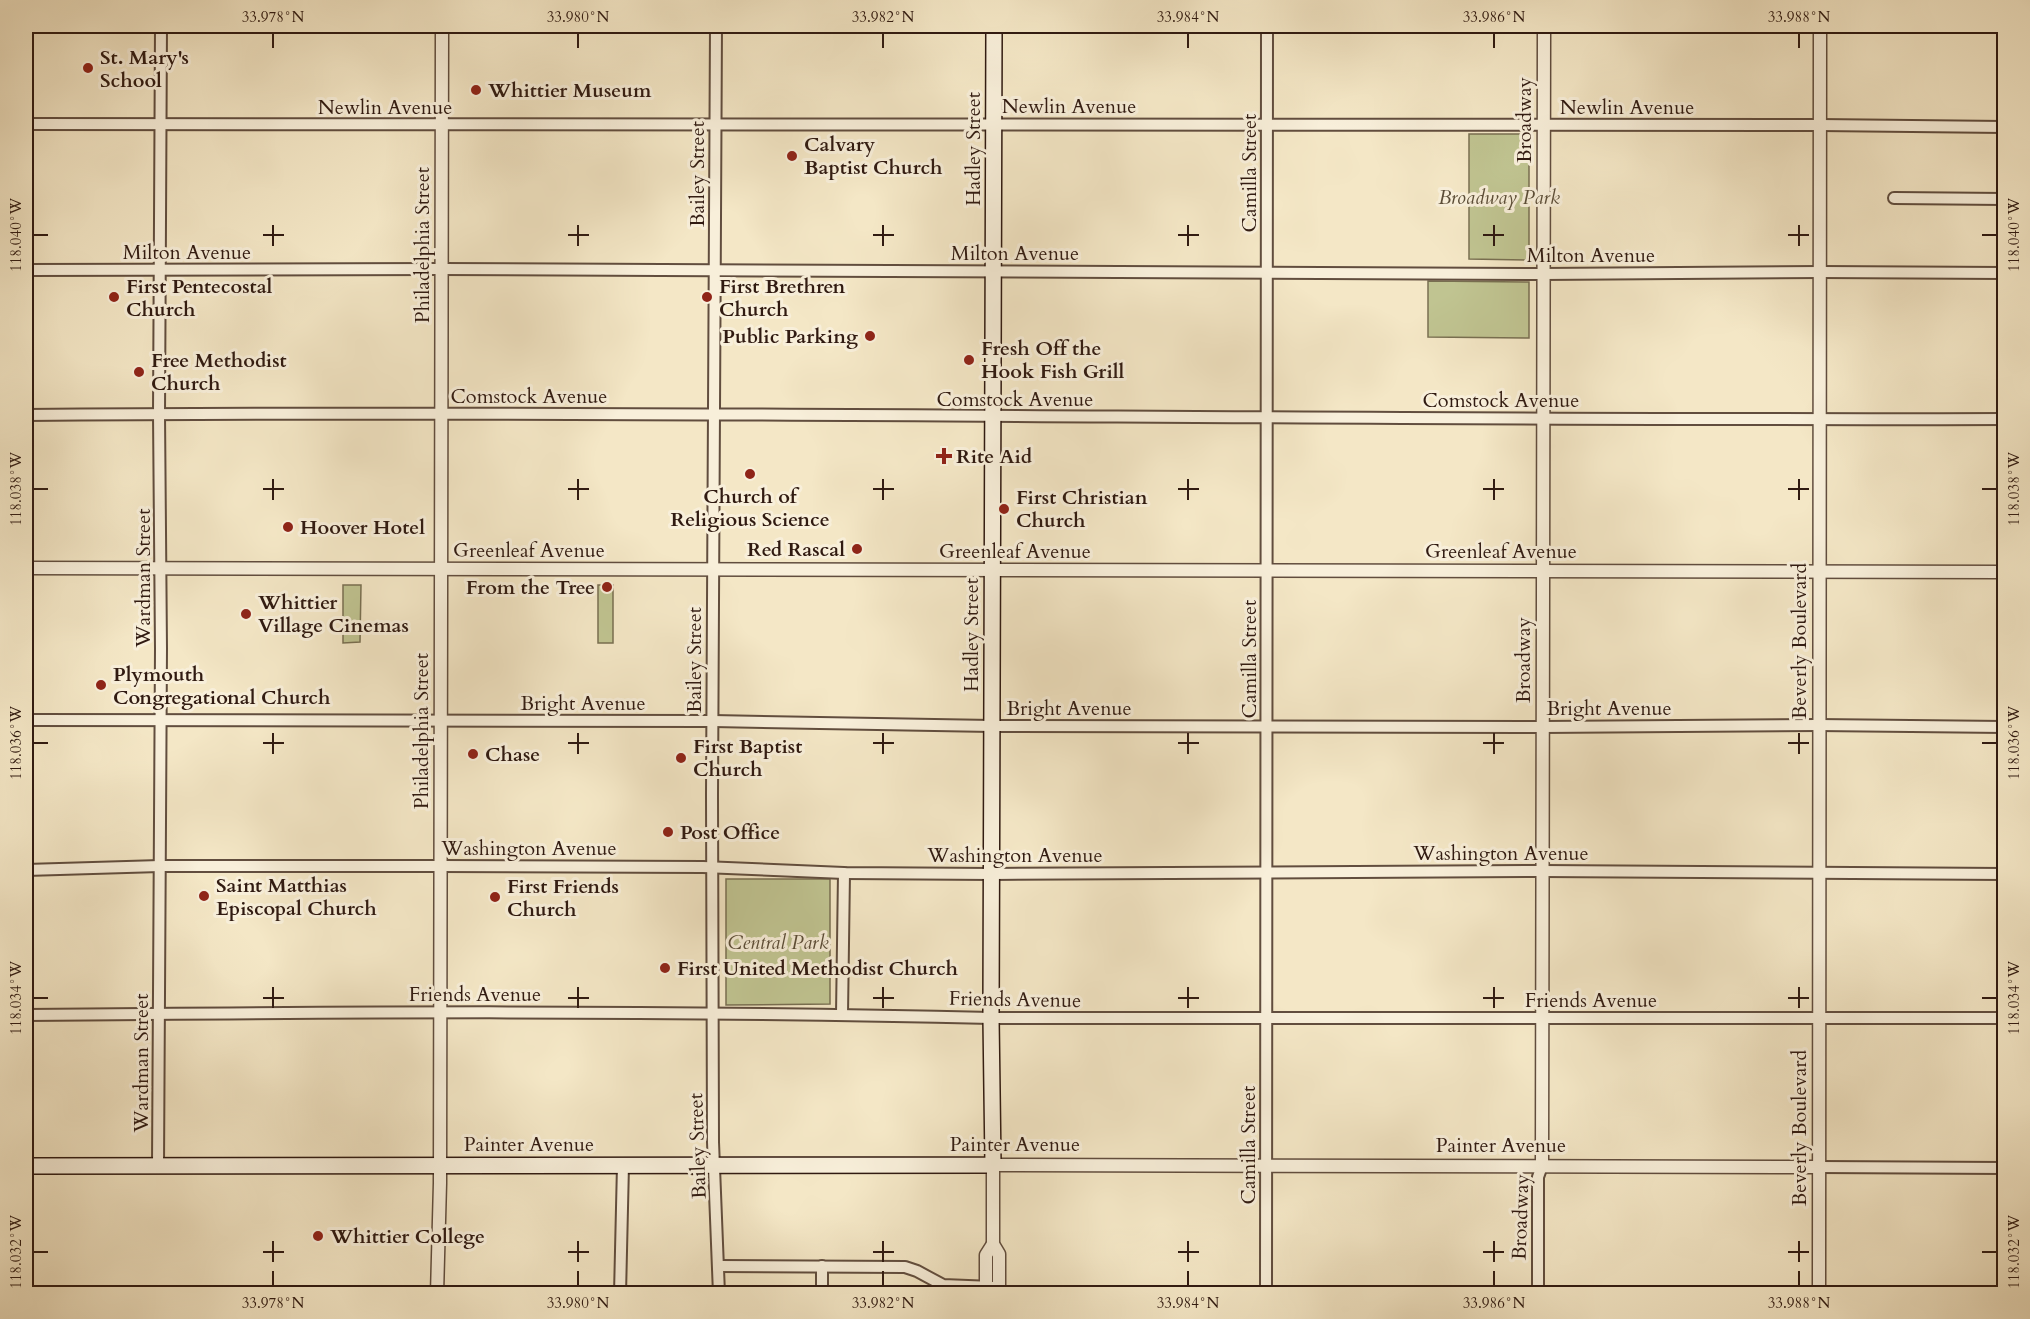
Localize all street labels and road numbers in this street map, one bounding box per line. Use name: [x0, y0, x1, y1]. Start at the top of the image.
street label: Broadway: [1511, 76, 1538, 163]
street label: Hadley Street: [960, 91, 987, 206]
street label: Newlin Avenue: [1002, 93, 1136, 120]
street label: Newlin Avenue: [318, 94, 452, 121]
street label: Newlin Avenue: [1560, 94, 1694, 121]
street label: Camilla Street: [1236, 113, 1263, 232]
street label: Bailey Street: [684, 120, 711, 227]
street label: Philadelphia Street: [409, 166, 436, 323]
street label: Milton Avenue: [123, 239, 251, 266]
street label: Milton Avenue: [951, 240, 1079, 267]
street label: Milton Avenue: [1527, 242, 1655, 269]
street label: Comstock Avenue: [451, 383, 607, 410]
street label: Comstock Avenue: [937, 386, 1093, 413]
street label: Comstock Avenue: [1423, 387, 1579, 414]
street label: Wardman Street: [130, 508, 157, 649]
street label: Greenleaf Avenue: [453, 537, 605, 564]
street label: Greenleaf Avenue: [939, 538, 1091, 565]
street label: Greenleaf Avenue: [1425, 538, 1577, 565]
street label: Beverly Boulevard: [1786, 562, 1813, 719]
street label: Hadley Street: [958, 577, 985, 692]
street label: Camilla Street: [1236, 599, 1263, 718]
street label: Bailey Street: [681, 606, 708, 713]
street label: Broadway: [1510, 616, 1537, 703]
street label: Philadelphia Street: [408, 652, 435, 809]
street label: Bright Avenue: [520, 690, 646, 717]
street label: Bright Avenue: [1006, 695, 1132, 722]
street label: Bright Avenue: [1546, 695, 1672, 722]
street label: Washington Avenue: [440, 835, 617, 862]
street label: Washington Avenue: [1412, 840, 1589, 867]
street label: Washington Avenue: [926, 842, 1103, 869]
street label: Friends Avenue: [409, 981, 541, 1008]
street label: Friends Avenue: [949, 985, 1081, 1014]
street label: Friends Avenue: [1525, 987, 1657, 1014]
street label: Wardman Street: [128, 993, 155, 1134]
street label: Beverly Boulevard: [1786, 1049, 1813, 1206]
street label: Camilla Street: [1235, 1085, 1262, 1204]
street label: Bailey Street: [682, 1092, 713, 1199]
street label: Painter Avenue: [464, 1131, 594, 1158]
street label: Painter Avenue: [950, 1131, 1080, 1158]
street label: Painter Avenue: [1436, 1132, 1566, 1159]
street label: Broadway: [1506, 1173, 1536, 1261]

